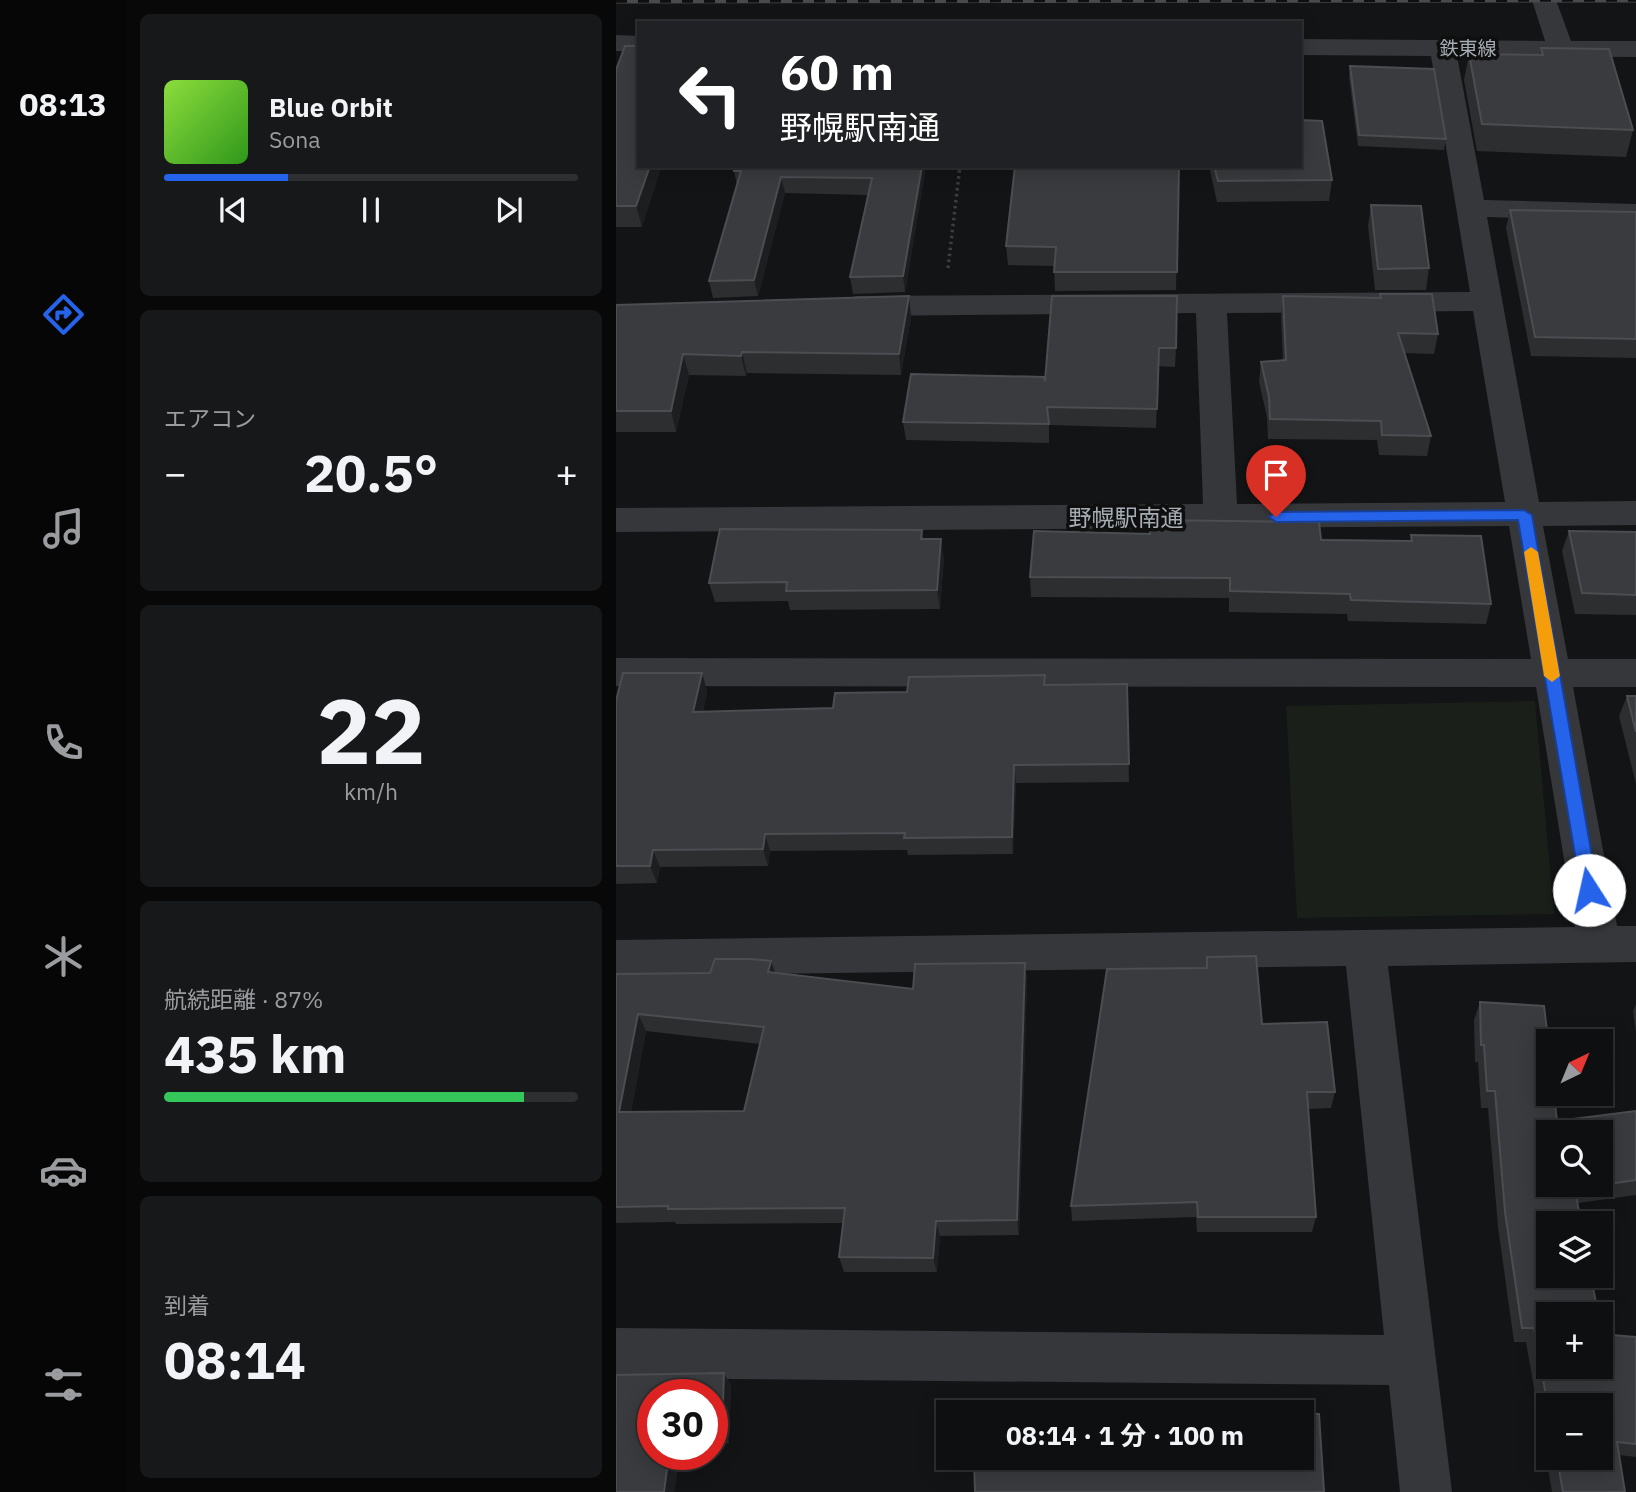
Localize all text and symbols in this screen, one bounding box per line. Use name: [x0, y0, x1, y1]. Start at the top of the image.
street label: 鉄東線: [1439, 36, 1497, 60]
text: 60 m: [780, 40, 894, 103]
icon: left: [665, 49, 756, 140]
text: 08:13: [19, 83, 107, 125]
text: Blue Orbit: [269, 90, 393, 124]
text: 野幌駅南通: [780, 106, 940, 148]
text: Sona: [269, 124, 321, 154]
icon: previous: [214, 191, 252, 229]
icon: pause: [352, 191, 390, 229]
icon: next: [490, 191, 528, 229]
icon: directions: [39, 290, 88, 339]
text: エアコン: [164, 403, 256, 433]
text: 20.5°: [304, 439, 438, 506]
pin: [1246, 445, 1306, 517]
text: −: [164, 448, 187, 497]
text: +: [555, 448, 578, 497]
icon: arrive: [1257, 456, 1295, 494]
street label: 野幌駅南通: [1069, 502, 1184, 532]
icon: music: [39, 504, 88, 553]
text: 22: [316, 671, 426, 789]
icon: phone: [39, 718, 88, 767]
text: km/h: [344, 776, 398, 806]
position arrow: [1552, 853, 1626, 927]
icon: climate: [39, 932, 88, 981]
text: 航続距離 · 87%: [164, 984, 323, 1014]
text: 435 km: [164, 1020, 346, 1087]
north arrow: [1536, 1029, 1614, 1106]
map controls: [1536, 1029, 1613, 1470]
button: search: [1536, 1120, 1613, 1197]
icon: car: [39, 1146, 88, 1195]
button: layers: [1536, 1211, 1613, 1288]
text: 到着: [164, 1290, 210, 1320]
button: +: [1536, 1302, 1613, 1379]
text: 08:14: [164, 1326, 306, 1393]
icon: filters: [39, 1360, 88, 1409]
speed limit sign: 30: [637, 1379, 728, 1470]
button: −: [1536, 1393, 1613, 1470]
text: 08:14 · 1 分 · 100 m: [1006, 1418, 1244, 1452]

